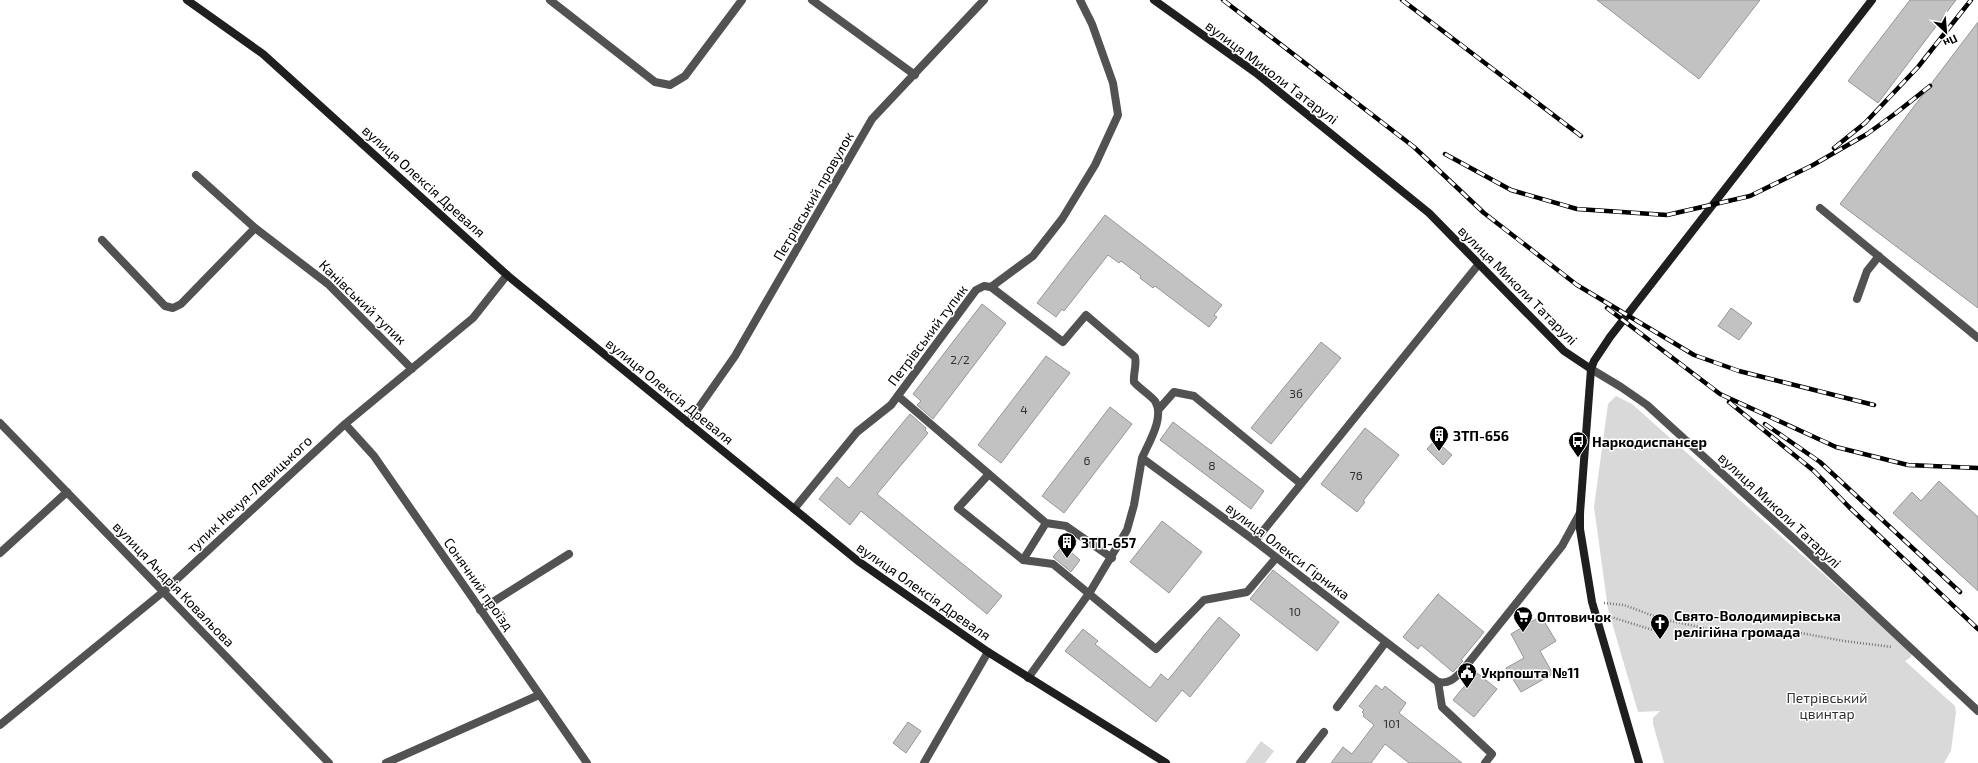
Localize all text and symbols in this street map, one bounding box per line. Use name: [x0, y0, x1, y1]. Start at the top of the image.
north arrow: [1926, 12, 1966, 52]
street label: вулиця Миколи Татарулі: [1202, 17, 1342, 127]
text: Пн: [1941, 32, 1960, 50]
street label: вулиця Олексія Древаля: [359, 121, 489, 241]
street label: Петрівський провулок: [769, 128, 857, 264]
street label: вулиця Миколи Татарулі: [1455, 222, 1581, 348]
street label: Канівський тупик: [316, 256, 411, 348]
street label: Петрівський тупик: [883, 281, 971, 389]
street label: вулиця Олексія Древаля: [603, 334, 737, 448]
house number: 2/2: [950, 352, 970, 366]
house number: 3б: [1289, 386, 1303, 400]
house number: 4: [1020, 402, 1028, 416]
building icon: ЗТП-656: [1428, 424, 1450, 452]
place label: ЗТП-656: [1453, 427, 1509, 444]
bus stop icon: Наркодиспансер: [1567, 430, 1589, 458]
street label: тупик Нечуя-Левицького: [183, 432, 315, 556]
place label: Наркодиспансер: [1592, 433, 1707, 450]
street label: вулиця Миколи Татарулі: [1715, 449, 1845, 571]
house number: 6: [1084, 453, 1091, 467]
house number: 8: [1208, 458, 1216, 472]
house number: 76: [1349, 468, 1363, 482]
street label: вулиця Олекси Гірника: [1223, 499, 1353, 603]
street label: вулиця Андрія Ковальова: [110, 518, 238, 650]
building icon: ЗТП-657: [1056, 531, 1078, 559]
street label: Сонячний проїзд: [441, 534, 517, 634]
place label: ЗТП-657: [1081, 534, 1137, 551]
street label: вулиця Олексія Древаля: [854, 538, 994, 644]
house number: 10: [1289, 604, 1301, 618]
supermarket icon: Оптовичок: [1512, 605, 1534, 633]
place label: Свято-Володимирівська релігійна громада: [1674, 607, 1841, 640]
place label: Оптовичок: [1537, 608, 1611, 625]
church icon: Свято-Володимирівська релігійна громада: [1649, 612, 1671, 640]
public building icon: Укрпошта №11: [1456, 661, 1478, 689]
place label: Укрпошта №11: [1481, 664, 1580, 681]
park label: Петрівський цвинтар: [1787, 689, 1867, 722]
house number: 101: [1384, 716, 1400, 730]

